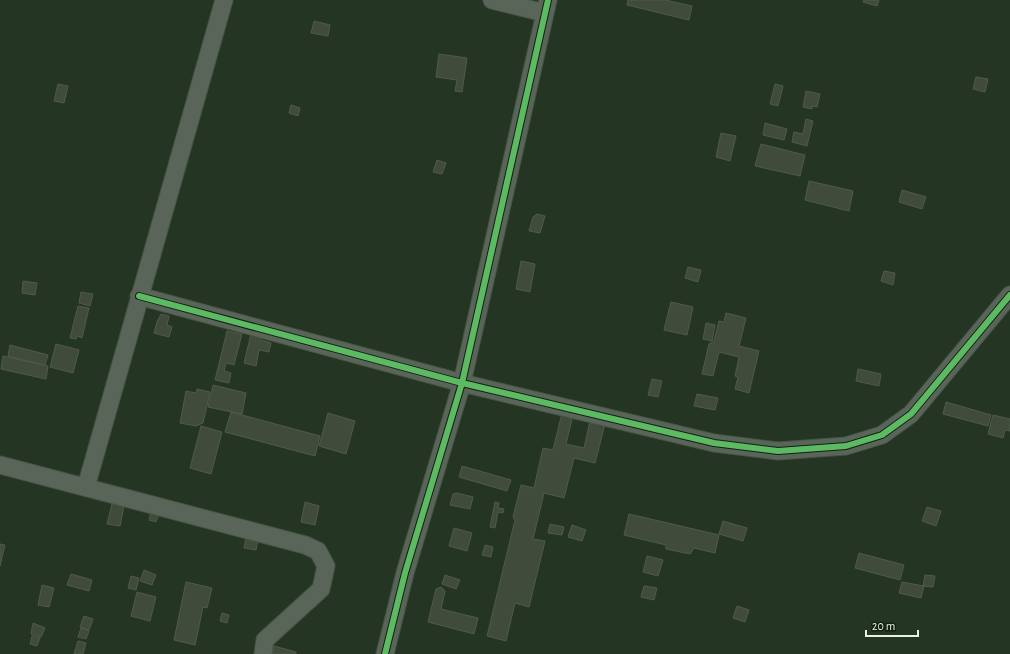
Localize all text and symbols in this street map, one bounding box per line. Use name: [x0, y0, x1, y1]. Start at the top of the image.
scale bar: [866, 612, 918, 638]
text: 20 m: [872, 620, 895, 632]

